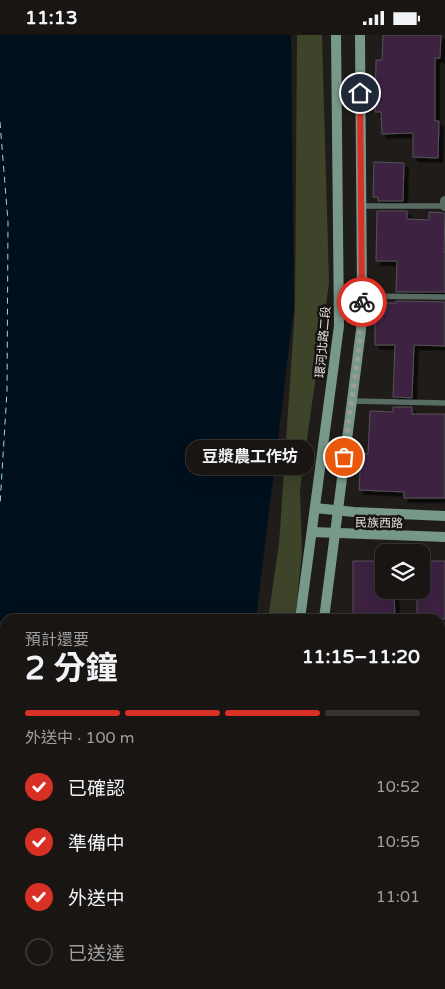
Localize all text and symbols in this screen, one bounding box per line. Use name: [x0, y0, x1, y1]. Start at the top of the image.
text: 11:13: [25, 7, 78, 29]
pin: [339, 72, 381, 114]
icon: home: [346, 79, 374, 107]
courier: [337, 277, 387, 327]
icon: bike: [348, 288, 376, 316]
street label: 環河北路二段: [313, 306, 333, 378]
pin: [323, 436, 365, 478]
callout: 豆漿農工作坊: [186, 439, 314, 475]
icon: bag: [330, 443, 358, 471]
text: 豆漿農工作坊: [202, 447, 298, 467]
street label: 民族西路: [355, 516, 403, 530]
map controls: [375, 544, 430, 599]
button: layers: [375, 544, 430, 599]
text: 預計還要: [25, 630, 89, 650]
text: 11:15–11:20: [302, 646, 420, 668]
text: 2 分鐘: [25, 650, 117, 688]
text: 外送中 · 100 m: [25, 728, 134, 748]
icon: check: [25, 773, 53, 801]
text: 10:52: [376, 777, 420, 797]
text: 已確認: [68, 778, 125, 800]
icon: check: [25, 828, 53, 856]
text: 10:55: [376, 832, 420, 852]
text: 準備中: [68, 833, 125, 855]
icon: check: [25, 883, 53, 911]
text: 11:01: [376, 887, 420, 907]
text: 外送中: [68, 888, 125, 910]
text: 已送達: [68, 943, 125, 965]

